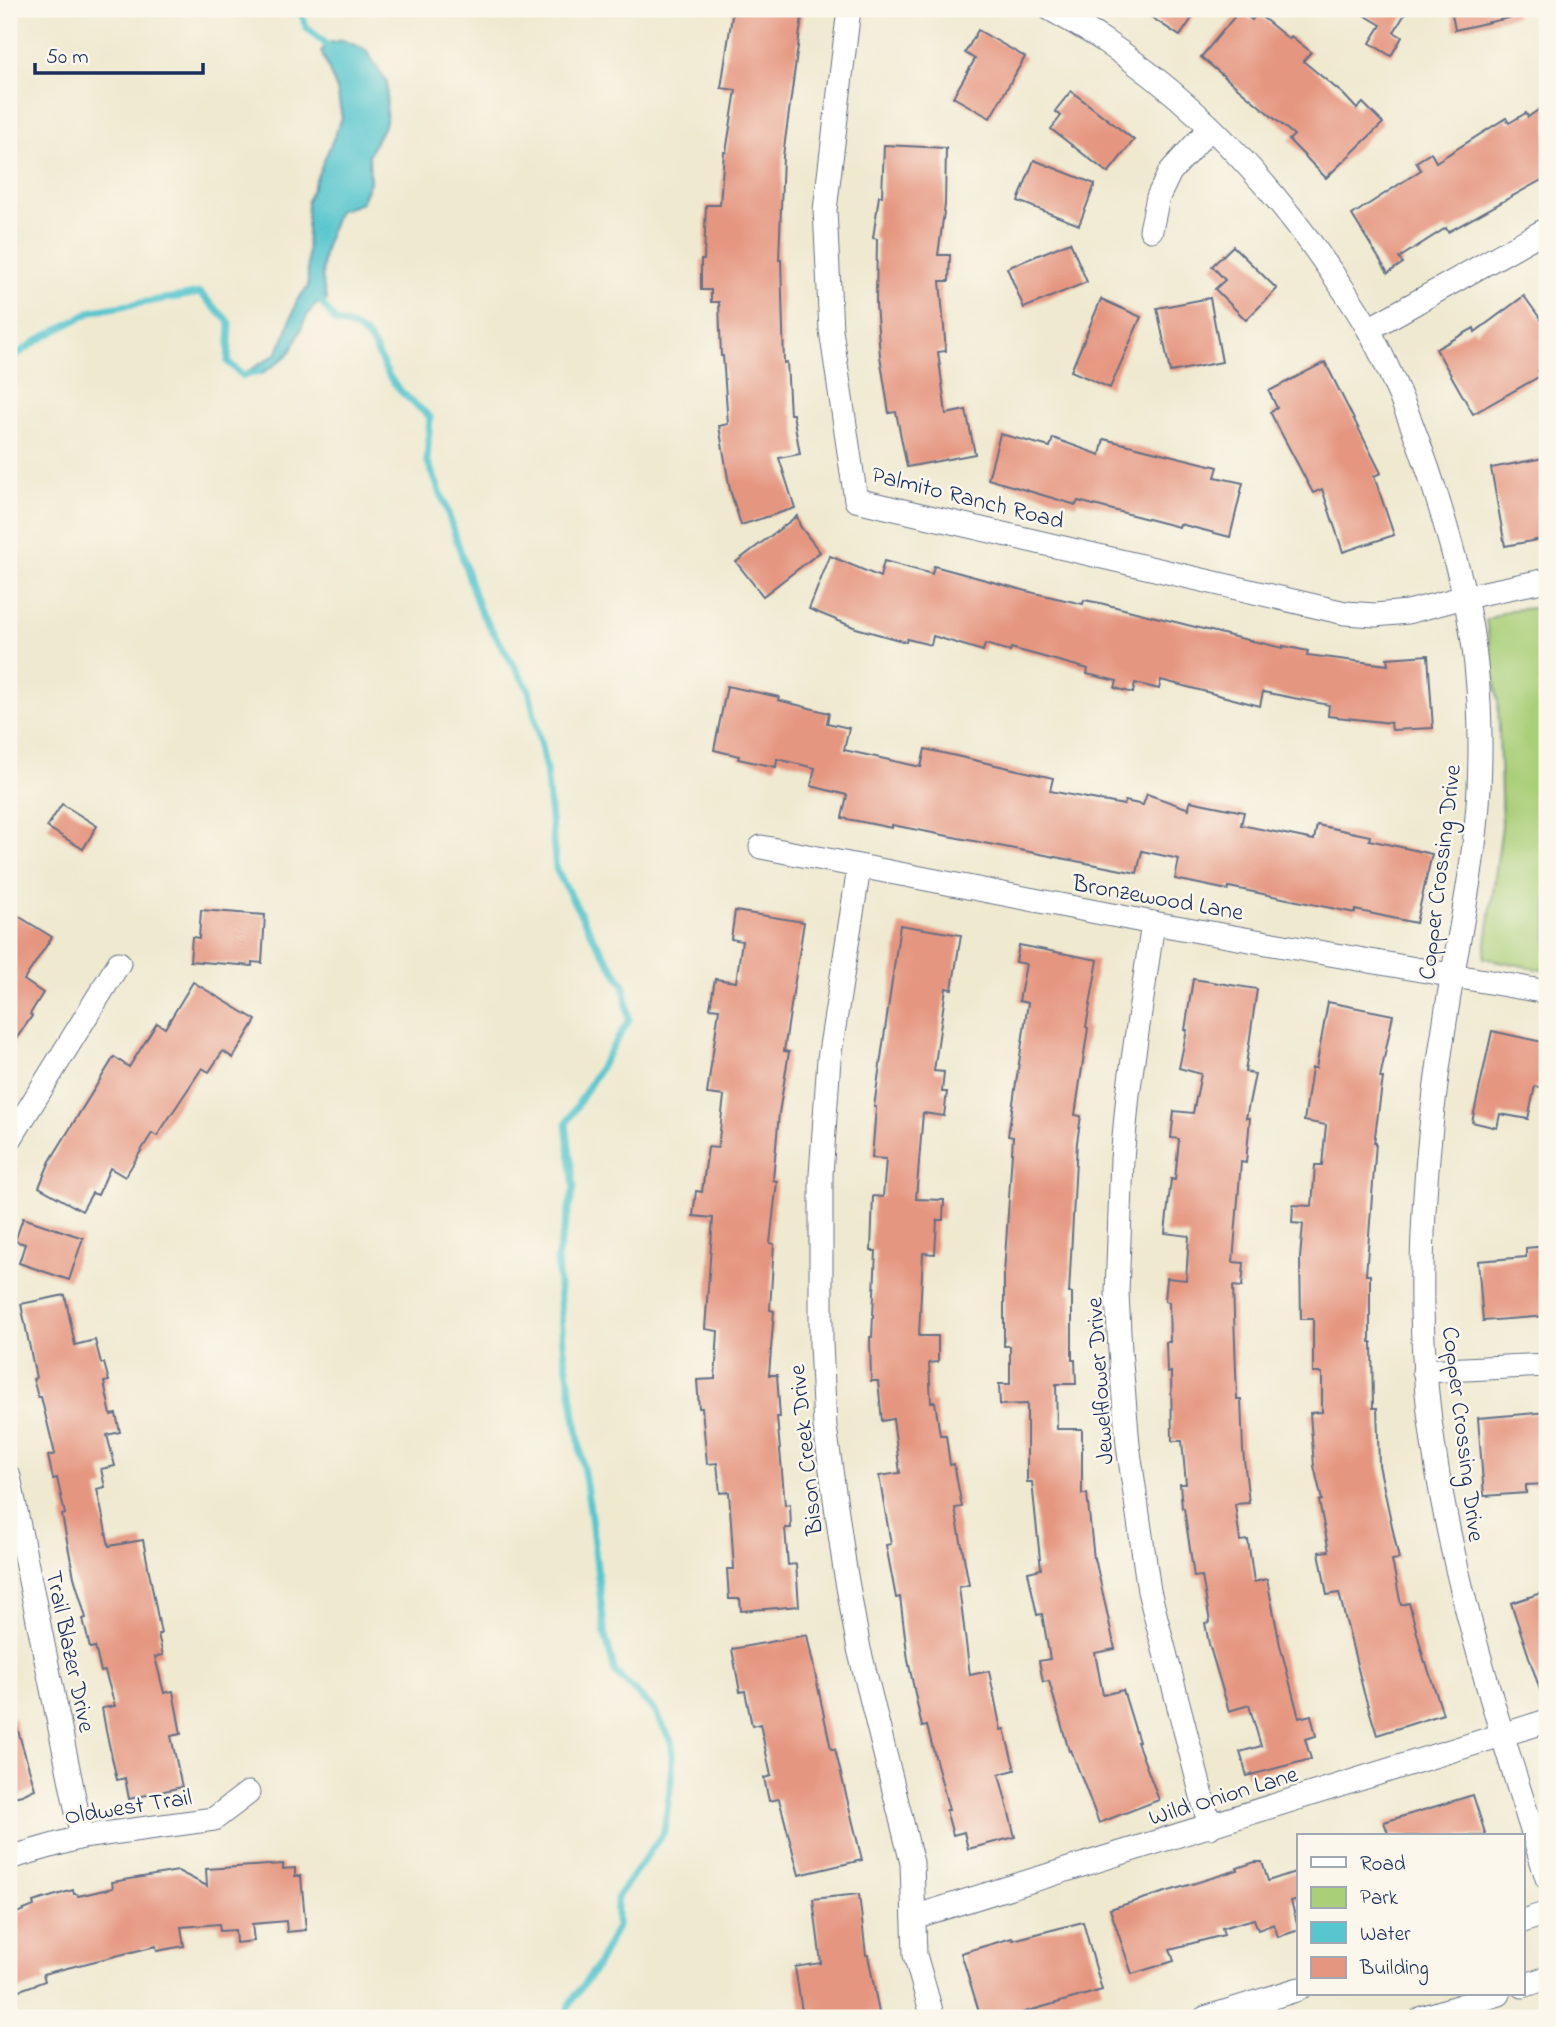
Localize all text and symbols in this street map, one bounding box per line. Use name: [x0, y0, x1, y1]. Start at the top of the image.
scale bar: [35, 32, 203, 76]
text: 50 m: [46, 43, 89, 73]
street label: Palmito Ranch Road: [867, 459, 1068, 540]
street label: Copper Crossing Drive: [1411, 762, 1472, 982]
street label: Bronzewood Lane: [1068, 867, 1246, 932]
street label: Jewelflower Drive: [1078, 1296, 1125, 1466]
street label: Copper Crossing Drive: [1431, 1325, 1492, 1544]
street label: Bison Creek Drive: [781, 1362, 834, 1538]
street label: Trail Blazer Drive: [34, 1567, 103, 1736]
street label: Wild Onion Lane: [1145, 1758, 1303, 1837]
street label: Oldwest Trail: [62, 1781, 195, 1836]
legend: [1297, 1834, 1524, 1996]
text: Road: [1360, 1850, 1406, 1880]
text: Park: [1360, 1884, 1399, 1914]
text: Water: [1360, 1920, 1411, 1950]
text: Building: [1359, 1954, 1429, 1986]

